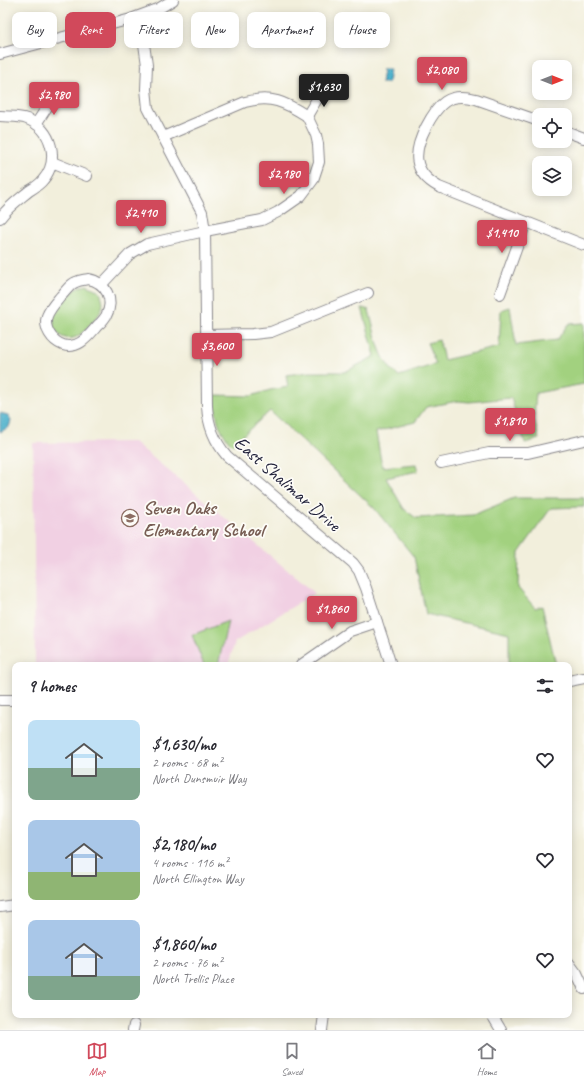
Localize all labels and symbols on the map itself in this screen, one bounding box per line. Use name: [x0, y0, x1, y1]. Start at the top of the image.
pin: $2,080: [409, 57, 475, 91]
north arrow: [532, 60, 572, 100]
pin: $1,630: [291, 74, 357, 108]
pin: $2,980: [21, 82, 87, 116]
pin: $2,180: [251, 161, 317, 195]
pin: $2,410: [108, 200, 174, 234]
pin: $1,410: [469, 220, 535, 254]
pin: $3,600: [184, 333, 250, 367]
pin: $1,810: [477, 408, 543, 442]
street label: East Shalimar Drive: [229, 431, 347, 538]
place label: Seven Oaks Elementary School: [143, 496, 267, 542]
school or university icon: Seven Oaks Elementary School: [120, 508, 140, 528]
pin: $1,860: [299, 596, 365, 630]

